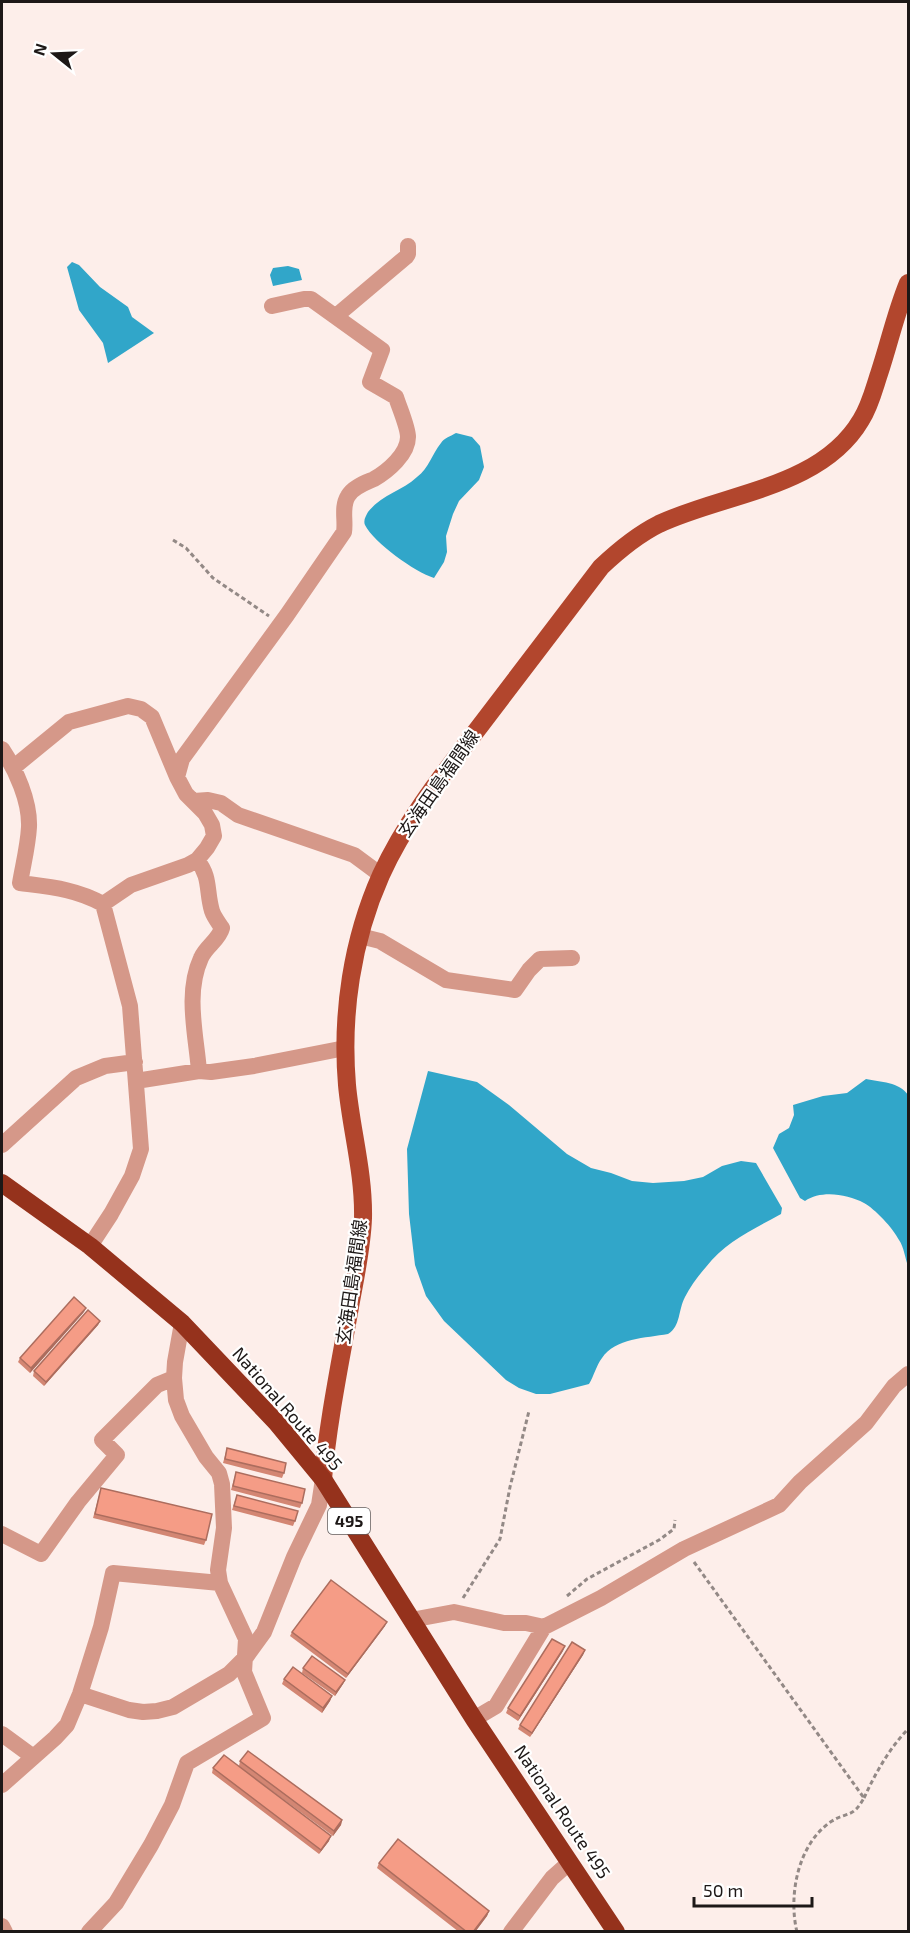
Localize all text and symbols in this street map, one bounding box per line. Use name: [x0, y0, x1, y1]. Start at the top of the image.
north arrow: [24, 24, 84, 84]
text: N: [28, 41, 50, 58]
street label: 玄海田島福間線: [393, 726, 483, 841]
street label: 玄海田島福間線: [331, 1218, 371, 1346]
street label: National Route 495: [228, 1342, 347, 1475]
road number: 495: [328, 1508, 370, 1534]
street label: National Route 495: [510, 1740, 616, 1882]
scale bar: [694, 1870, 812, 1908]
text: 50 m: [703, 1879, 743, 1901]

